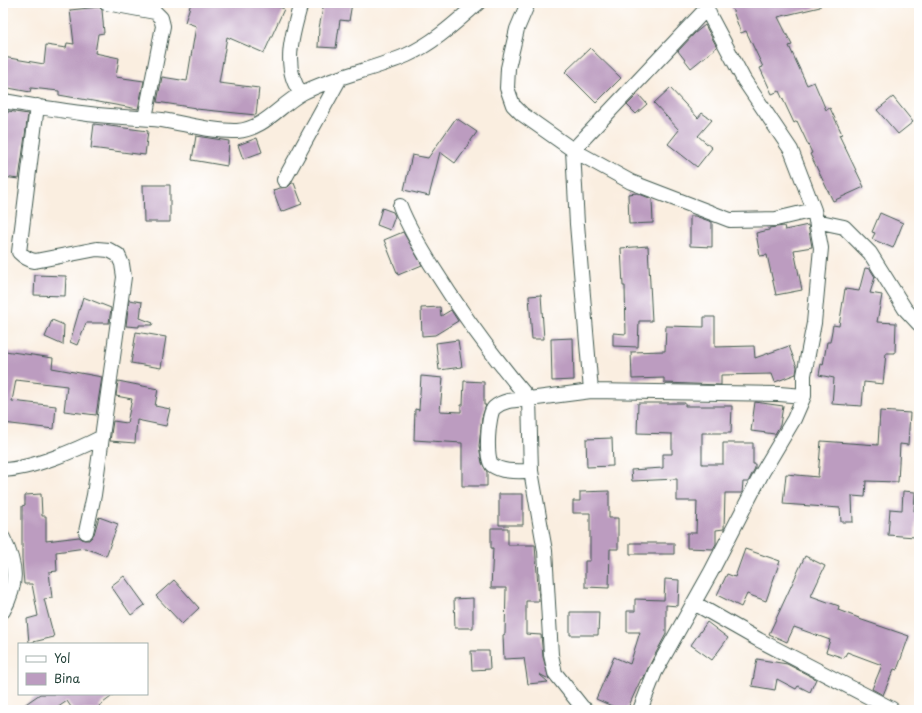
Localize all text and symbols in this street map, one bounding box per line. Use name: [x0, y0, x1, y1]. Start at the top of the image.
legend: [18, 643, 148, 695]
text: Yol: [54, 649, 70, 667]
text: Bina: [54, 669, 80, 687]

